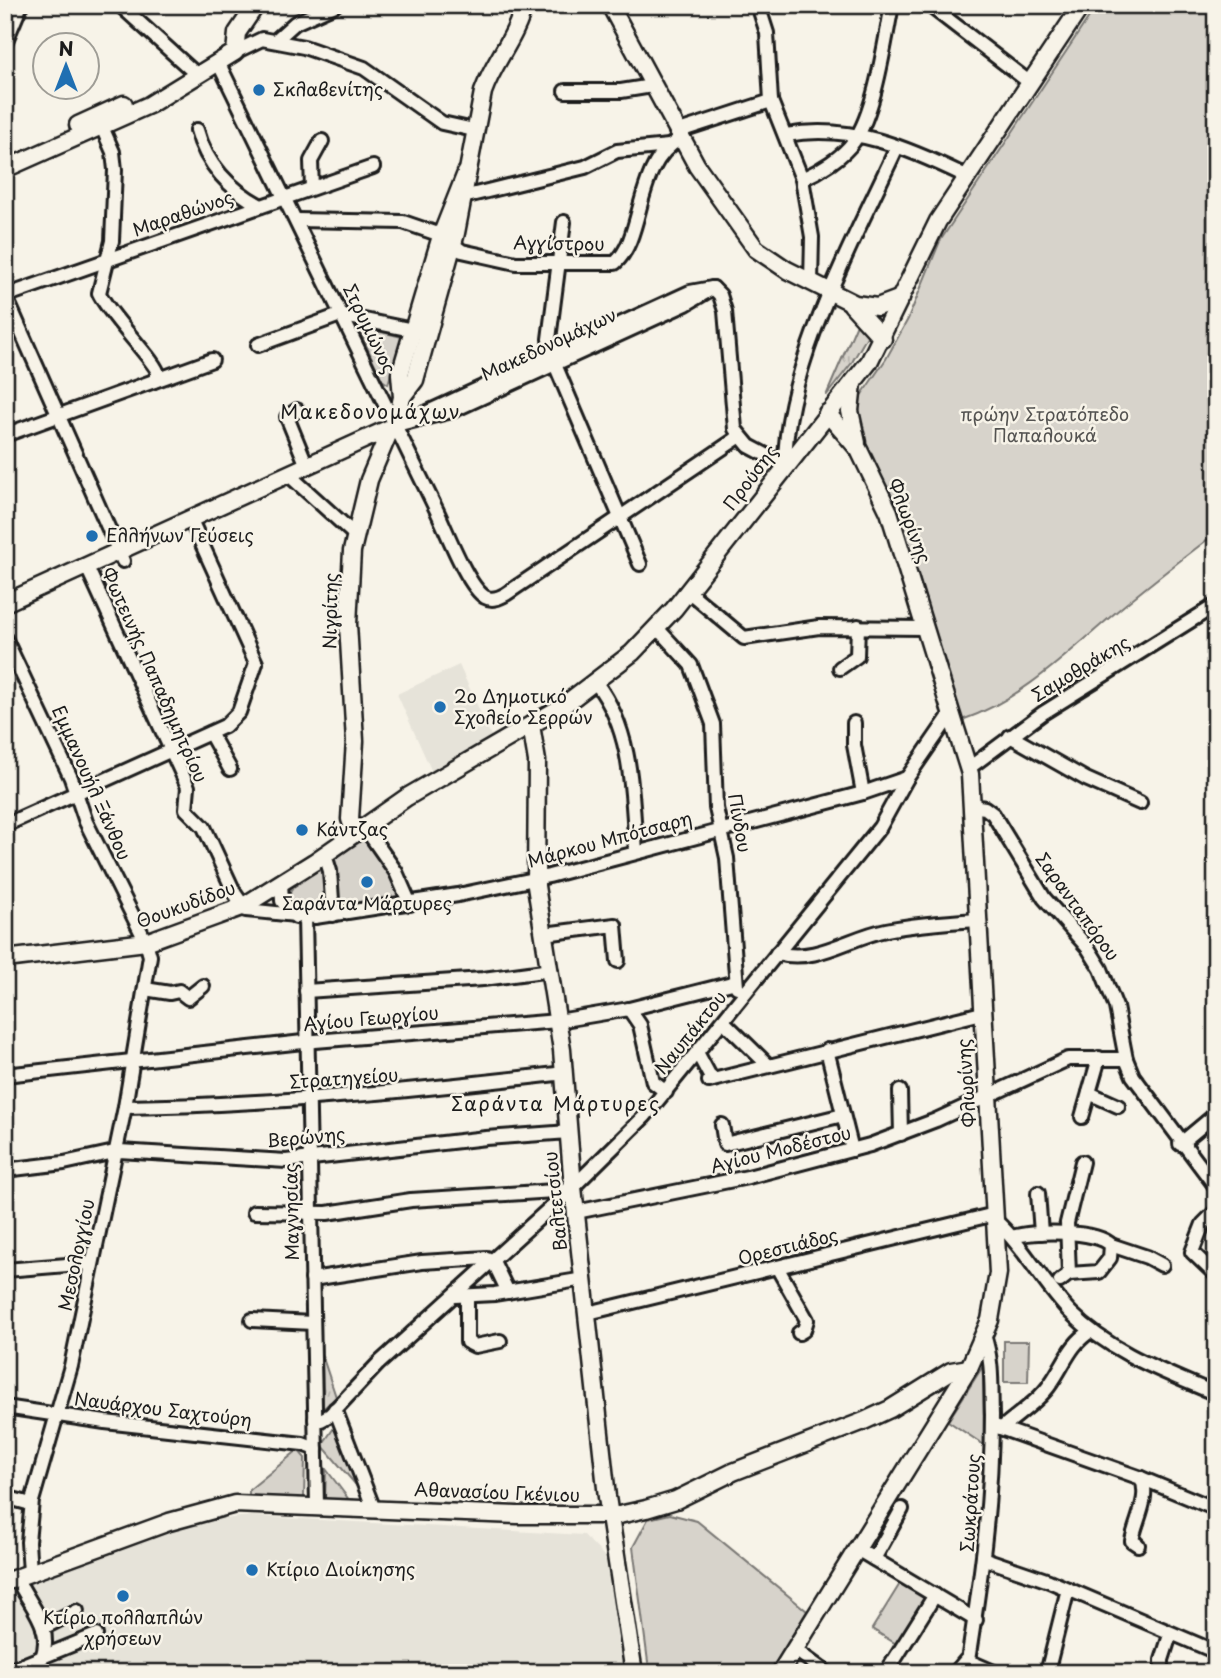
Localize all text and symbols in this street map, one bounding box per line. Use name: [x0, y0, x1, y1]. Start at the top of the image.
north arrow: [32, 32, 102, 102]
text: N: [58, 34, 74, 62]
place label: Σκλαβενίτης: [273, 75, 383, 102]
marker: Σκλαβενίτης: [251, 82, 267, 98]
street label: Μαραθώνος: [129, 183, 236, 242]
street label: Αγγίστρου: [513, 228, 605, 257]
street label: Στρυμώνος: [337, 279, 404, 378]
street label: Μακεδονομάχων: [476, 300, 621, 387]
district label: Μακεδονομάχων: [280, 397, 462, 425]
park label: πρώην Στρατόπεδο Παπαλουκά: [961, 400, 1129, 448]
street label: Προύσης: [716, 439, 784, 516]
street label: Φλωρίνης: [882, 474, 939, 567]
place label: Ελλήνων Γεύσεις: [106, 521, 254, 548]
marker: Ελλήνων Γεύσεις: [84, 528, 100, 544]
street label: Φωτεινής Παπαδημητρίου: [96, 562, 215, 786]
street label: Νιγρίτης: [315, 573, 344, 649]
street label: Σαμοθράκης: [1026, 628, 1134, 708]
place label: 2ο Δημοτικό Σχολείο Σερρών: [454, 682, 593, 730]
marker: 2ο Δημοτικό Σχολείο Σερρών: [432, 699, 448, 715]
street label: Εμμανουήλ Ξάνθου: [46, 701, 139, 864]
street label: Πίνδου: [722, 791, 759, 854]
street label: Μάρκου Μπότσαρη: [524, 804, 695, 873]
place label: Κάντζας: [316, 815, 388, 842]
marker: Κάντζας: [294, 822, 310, 838]
street label: Σαρανταπόρου: [1030, 846, 1127, 966]
street label: Θουκυδίδου: [132, 873, 239, 934]
marker: Σαράντα Μάρτυρες: [359, 874, 375, 890]
place label: Σαράντα Μάρτυρες: [282, 889, 452, 916]
street label: Ναυπάκτου: [648, 984, 732, 1080]
street label: Αγίου Γεωργίου: [302, 998, 440, 1037]
street label: Φλωρίνης: [949, 1038, 982, 1128]
street label: Στρατηγείου: [289, 1060, 399, 1095]
district label: Σαράντα Μάρτυρες: [451, 1089, 661, 1117]
street label: Αγίου Μοδέστου: [708, 1118, 854, 1179]
street label: Βερώνης: [265, 1120, 346, 1153]
street label: Βαλτετσίου: [536, 1150, 573, 1252]
street label: Μαγνησίας: [276, 1163, 305, 1261]
street label: Μεσολογγίου: [50, 1196, 101, 1313]
street label: Ορεστιάδος: [735, 1220, 840, 1271]
street label: Ναυάρχου Σαχτούρη: [73, 1384, 253, 1433]
street label: Σωκράτους: [953, 1453, 986, 1553]
street label: Αθανασίου Γκένιου: [414, 1475, 580, 1508]
place label: Κτίριο Διοίκησης: [266, 1555, 415, 1582]
marker: Κτίριο Διοίκησης: [244, 1562, 260, 1578]
marker: Κτίριο πολλαπλών χρήσεων: [115, 1588, 131, 1604]
place label: Κτίριο πολλαπλών χρήσεων: [43, 1603, 203, 1651]

